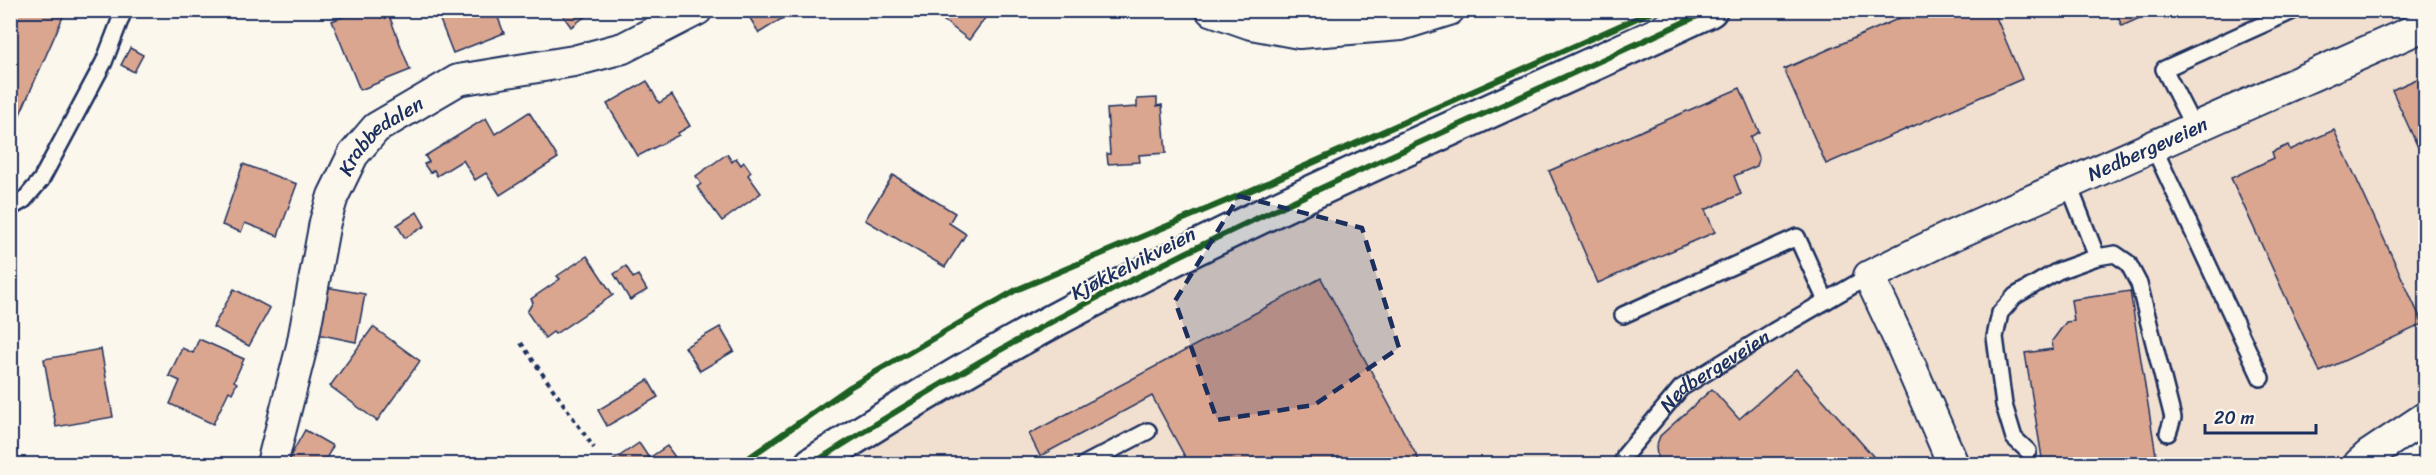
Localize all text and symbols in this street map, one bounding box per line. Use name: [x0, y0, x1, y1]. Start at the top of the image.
street label: Krabbedalen: [328, 87, 431, 182]
street label: Nedbergeveien: [2081, 107, 2214, 192]
street label: Kjøkkelvikveien: [1064, 217, 1202, 310]
street label: Nedbergeveien: [1650, 320, 1777, 421]
scale bar: [2205, 397, 2316, 435]
text: 20 m: [2214, 402, 2254, 434]

